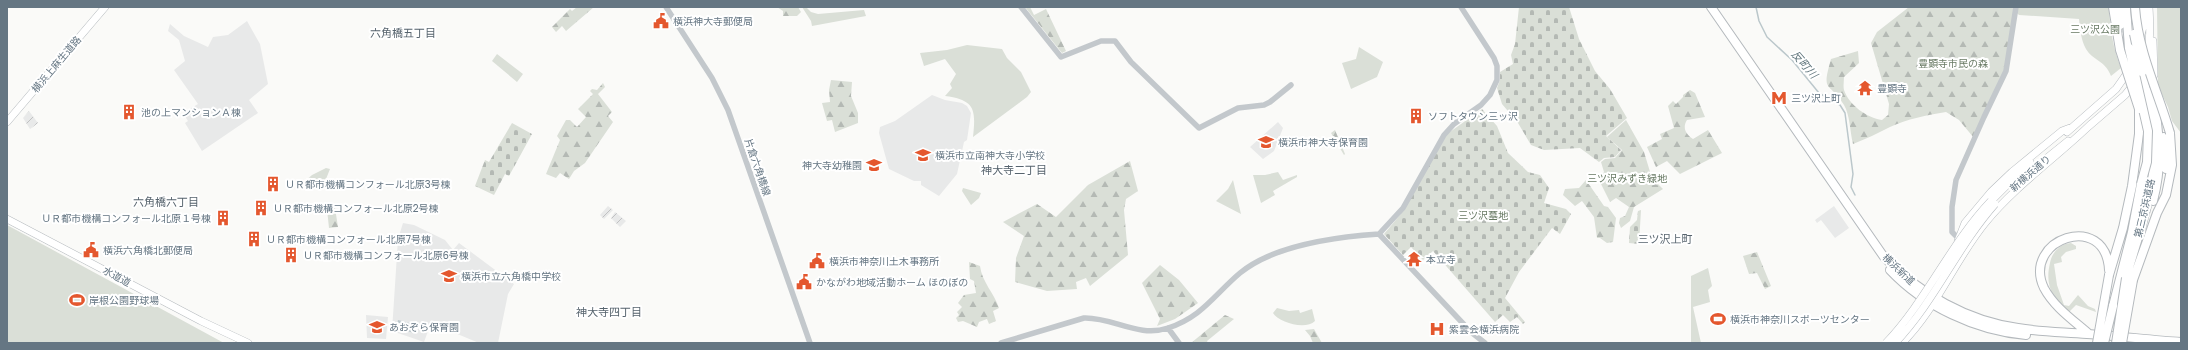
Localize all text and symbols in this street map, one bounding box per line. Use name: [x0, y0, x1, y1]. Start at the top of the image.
public building icon: 横浜神大寺郵便局: [652, 12, 670, 30]
place label: 横浜神大寺郵便局: [673, 15, 753, 27]
park label: 三ツ沢公園: [2070, 23, 2120, 35]
district label: 六角橋五丁目: [370, 26, 436, 39]
street label: 横浜上麻生道路: [29, 33, 83, 95]
water label: 反町川: [1789, 47, 1821, 81]
park label: 豊顕寺市民の森: [1918, 57, 1988, 69]
temple icon: 豊顕寺: [1856, 79, 1874, 97]
place label: 豊顕寺: [1877, 82, 1907, 94]
metro station icon: 三ツ沢上町: [1770, 89, 1788, 107]
place label: 三ツ沢上町: [1791, 92, 1841, 104]
building icon: 池の上マンションＡ棟: [120, 103, 138, 121]
place label: 池の上マンションＡ棟: [141, 106, 241, 118]
building icon: ソフトタウン三ッ沢: [1407, 107, 1425, 125]
place label: ソフトタウン三ッ沢: [1428, 110, 1518, 122]
school or university icon: 横浜市神大寺保育園: [1257, 133, 1275, 151]
place label: 横浜市神大寺保育園: [1278, 136, 1368, 148]
street label: 片倉六角橋線: [743, 137, 773, 197]
school or university icon: 横浜市立南神大寺小学校: [914, 146, 932, 164]
place label: 横浜市立南神大寺小学校: [935, 149, 1045, 161]
street label: 新横浜通り: [2007, 152, 2053, 194]
school or university icon: 神大寺幼稚園: [865, 156, 883, 174]
place label: 神大寺幼稚園: [802, 159, 862, 171]
district label: 神大寺二丁目: [981, 163, 1047, 176]
park label: 三ツ沢みずき緑地: [1587, 172, 1668, 184]
building icon: ＵＲ都市機構コンフォール北原3号棟: [264, 175, 282, 193]
street label: 第三京浜道路: [2131, 177, 2157, 239]
place label: ＵＲ都市機構コンフォール北原3号棟: [285, 178, 451, 190]
district label: 六角橋六丁目: [133, 195, 199, 208]
building icon: ＵＲ都市機構コンフォール北原2号棟: [252, 199, 270, 217]
place label: ＵＲ都市機構コンフォール北原2号棟: [273, 202, 439, 214]
building icon: ＵＲ都市機構コンフォール北原１号棟: [214, 209, 232, 227]
park label: 三ツ沢墓地: [1458, 209, 1509, 221]
place label: ＵＲ都市機構コンフォール北原１号棟: [41, 212, 211, 224]
building icon: ＵＲ都市機構コンフォール北原7号棟: [245, 230, 263, 248]
district label: 三ツ沢上町: [1638, 232, 1693, 245]
place label: ＵＲ都市機構コンフォール北原7号棟: [266, 233, 431, 245]
public building icon: 横浜六角橋北郵便局: [82, 241, 100, 259]
place label: 横浜六角橋北郵便局: [103, 244, 193, 256]
building icon: ＵＲ都市機構コンフォール北原6号棟: [282, 246, 300, 264]
place label: ＵＲ都市機構コンフォール北原6号棟: [303, 249, 469, 261]
temple icon: 本立寺: [1405, 250, 1423, 268]
street label: 横浜新道: [1880, 251, 1918, 287]
public building icon: 横浜市神奈川土木事務所: [808, 252, 826, 270]
place label: 本立寺: [1426, 253, 1456, 265]
place label: 横浜市神奈川土木事務所: [829, 255, 939, 267]
street label: 水道道: [101, 264, 133, 288]
school or university icon: 横浜市立六角橋中学校: [440, 267, 458, 285]
place label: 横浜市立六角橋中学校: [461, 270, 561, 282]
public building icon: かながわ地域活動ホーム ほのぼの: [795, 273, 813, 291]
place label: かながわ地域活動ホーム ほのぼの: [816, 276, 968, 288]
sports icon: 岸根公園野球場: [68, 291, 86, 309]
place label: 岸根公園野球場: [89, 294, 159, 306]
district label: 神大寺四丁目: [576, 305, 642, 318]
sports icon: 横浜市神奈川スポーツセンター: [1709, 310, 1727, 328]
place label: 横浜市神奈川スポーツセンター: [1730, 313, 1870, 325]
school or university icon: あおぞら保育園: [368, 318, 386, 336]
hospital icon: 紫雲会横浜病院: [1428, 320, 1446, 338]
place label: あおぞら保育園: [389, 321, 459, 333]
place label: 紫雲会横浜病院: [1449, 323, 1519, 335]

